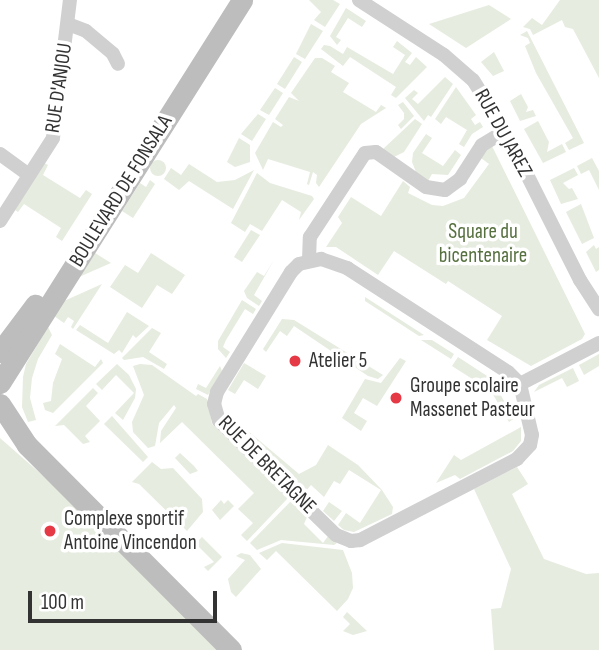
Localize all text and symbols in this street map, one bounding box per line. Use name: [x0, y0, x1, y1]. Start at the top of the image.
street label: RUE D'ANJOU: [40, 42, 78, 134]
street label: RUE DU JAREZ: [469, 85, 537, 181]
street label: BOULEVARD DE FONSALA: [64, 111, 178, 271]
park label: Square du bicentenaire: [439, 219, 527, 269]
place label: Atelier 5: [309, 348, 367, 374]
marker: Atelier 5: [287, 353, 303, 369]
place label: Groupe scolaire Massenet Pasteur: [410, 373, 535, 423]
marker: Groupe scolaire Massenet Pasteur: [388, 390, 404, 406]
street label: RUE DE BRETAGNE: [213, 411, 321, 519]
place label: Complexe sportif Antoine Vincendon: [64, 506, 197, 556]
marker: Complexe sportif Antoine Vincendon: [42, 523, 58, 539]
scale bar: [32, 576, 220, 620]
text: 100 m: [41, 590, 84, 615]

